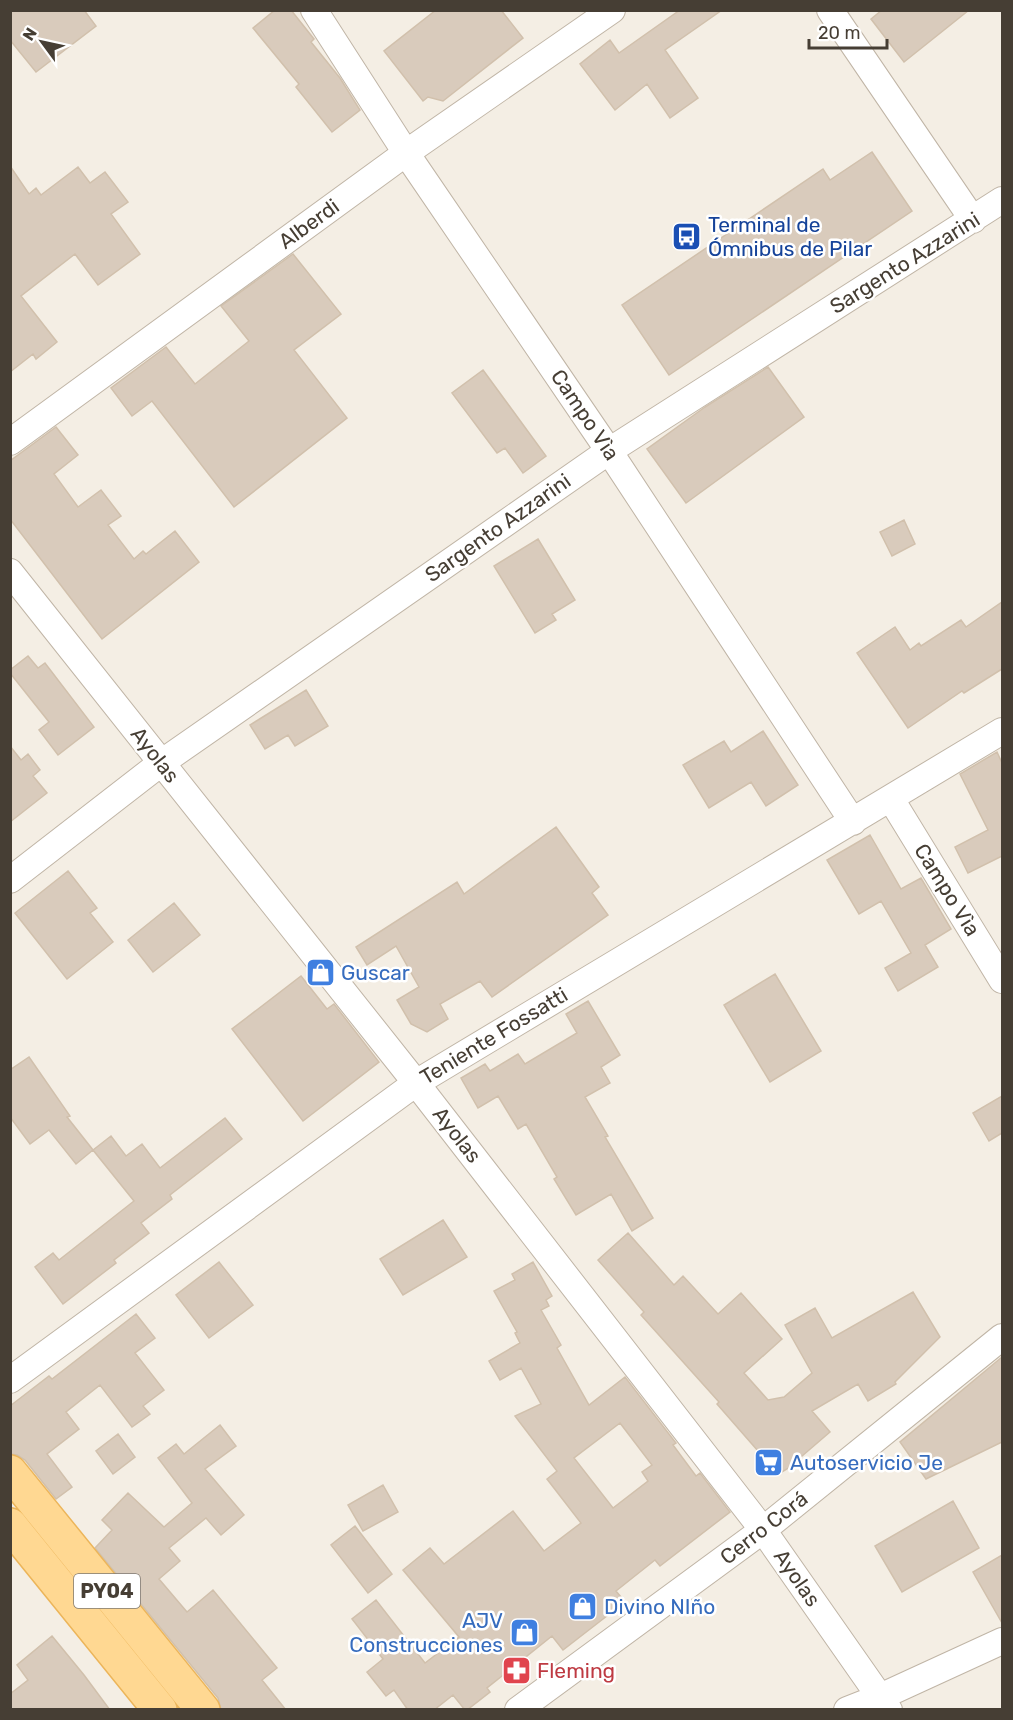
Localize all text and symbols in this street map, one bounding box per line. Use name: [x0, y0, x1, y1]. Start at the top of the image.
north arrow: [12, 12, 72, 72]
scale bar: [809, 12, 887, 50]
text: 20 m: [818, 22, 860, 44]
text: N: [19, 24, 41, 44]
street label: Alberdi: [274, 193, 344, 254]
street label: Sargento Azzarini: [825, 206, 984, 319]
place label: Terminal de Ómnibus de Pilar: [708, 212, 872, 261]
bus stop icon: Terminal de Ómnibus de Pilar: [671, 221, 703, 253]
street label: Campo Vìa: [546, 365, 625, 465]
street label: Sargento Azzarini: [420, 468, 575, 587]
street label: Ayolas: [126, 722, 185, 788]
street label: Campo Vìa: [909, 839, 986, 941]
shop icon: Guscar: [304, 957, 336, 989]
place label: Guscar: [341, 960, 410, 985]
street label: Teniente Fossatti: [415, 982, 572, 1089]
street label: Ayolas: [428, 1102, 487, 1168]
supermarket icon: Autoservicio Je: [753, 1447, 785, 1479]
place label: Autoservicio Je: [790, 1450, 943, 1475]
street label: Cerro Corá: [715, 1486, 812, 1570]
street label: Ayolas: [769, 1544, 826, 1611]
road number: PY04: [74, 1574, 140, 1608]
shop icon: Divino NIño: [567, 1591, 599, 1623]
place label: Divino NIño: [604, 1594, 715, 1619]
place label: AJV Construcciones: [349, 1608, 503, 1657]
shop icon: AJV Construcciones: [508, 1617, 540, 1649]
pharmacy icon: Fleming: [500, 1655, 532, 1687]
place label: Fleming: [537, 1658, 615, 1683]

